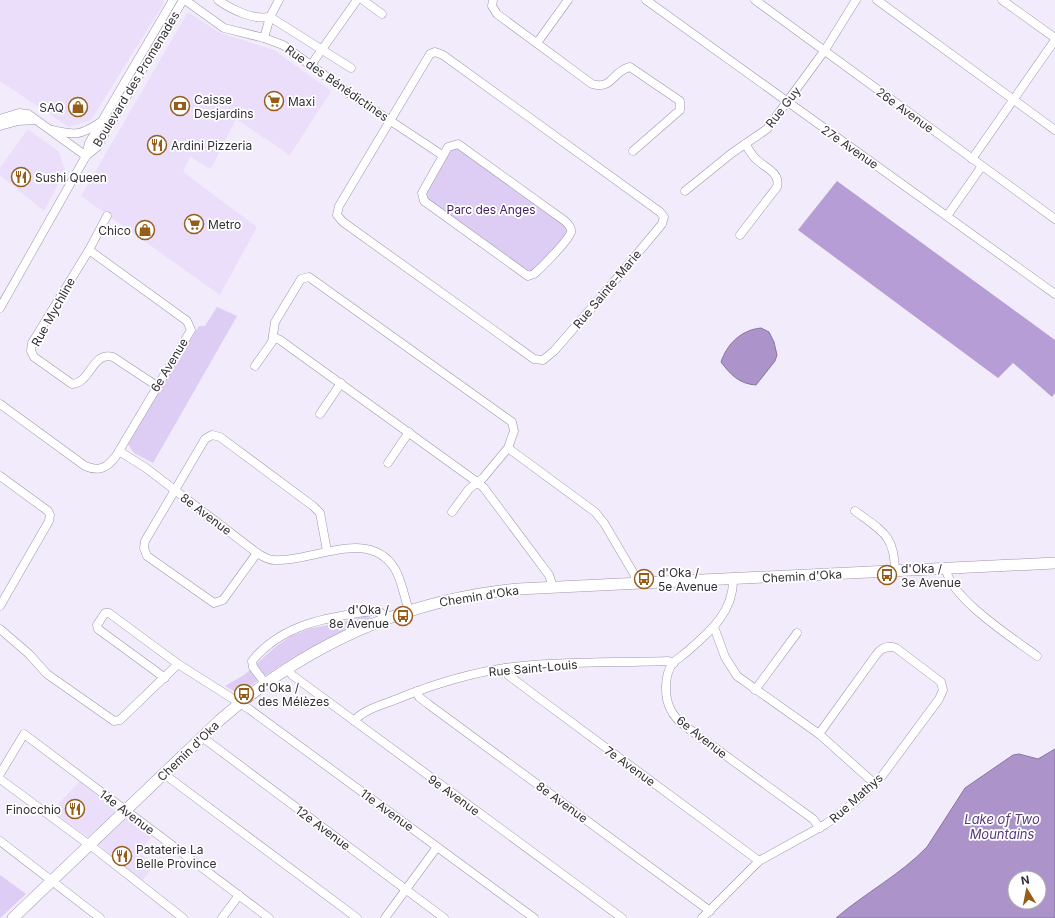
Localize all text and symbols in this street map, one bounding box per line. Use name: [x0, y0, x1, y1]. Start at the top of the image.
street label: Boulevard des Promenades: [90, 8, 182, 150]
street label: Rue des Bénédictines: [283, 42, 391, 124]
street label: Rue Guy: [762, 83, 804, 131]
street label: 26e Avenue: [873, 84, 937, 136]
supermarket icon: Maxi: [263, 90, 285, 112]
place label: Caisse Desjardins: [194, 92, 254, 121]
place label: Maxi: [288, 94, 315, 109]
bank icon: Caisse Desjardins: [169, 95, 191, 117]
shop icon: SAQ: [67, 96, 89, 118]
place label: SAQ: [39, 100, 64, 115]
street label: 27e Avenue: [819, 122, 881, 172]
restaurant icon: Ardini Pizzeria: [146, 134, 168, 156]
place label: Ardini Pizzeria: [171, 138, 252, 153]
restaurant icon: Sushi Queen: [10, 166, 32, 188]
place label: Sushi Queen: [35, 170, 107, 185]
park label: Parc des Anges: [446, 202, 536, 217]
supermarket icon: Metro: [183, 213, 205, 235]
place label: Metro: [208, 217, 241, 232]
shop icon: Chico: [134, 219, 156, 241]
place label: Chico: [98, 223, 131, 238]
street label: Rue Sainte-Marie: [570, 247, 644, 331]
street label: Rue Mychline: [28, 275, 78, 349]
street label: 6e Avenue: [147, 335, 191, 395]
street label: 8e Avenue: [178, 490, 234, 538]
place label: d'Oka / 3e Avenue: [901, 561, 961, 590]
bus stop icon: d'Oka / 3e Avenue: [876, 564, 898, 586]
place label: d'Oka / 5e Avenue: [658, 565, 718, 594]
street label: Chemin d'Oka: [762, 566, 842, 586]
bus stop icon: d'Oka / 5e Avenue: [633, 568, 655, 590]
street label: Chemin d'Oka: [438, 582, 520, 610]
place label: d'Oka / 8e Avenue: [329, 602, 390, 631]
bus stop icon: d'Oka / 8e Avenue: [392, 605, 414, 627]
street label: Rue Saint-Louis: [488, 657, 578, 679]
place label: d'Oka / des Mélèzes: [258, 680, 329, 709]
bus stop icon: d'Oka / des Mélèzes: [233, 683, 255, 705]
street label: 6e Avenue: [674, 713, 730, 761]
street label: Chemin d'Oka: [154, 718, 222, 784]
street label: 7e Avenue: [602, 743, 658, 789]
street label: Rue Mathys: [826, 770, 886, 826]
street label: 9e Avenue: [425, 771, 483, 819]
street label: 8e Avenue: [533, 778, 591, 826]
street label: 14e Avenue: [96, 786, 158, 838]
street label: 11e Avenue: [357, 786, 417, 834]
restaurant icon: Finocchio: [64, 798, 86, 820]
place label: Finocchio: [6, 802, 61, 817]
street label: 12e Avenue: [293, 803, 353, 853]
water label: Lake of Two Mountains: [964, 811, 1040, 842]
place label: Pataterie La Belle Province: [136, 842, 217, 871]
restaurant icon: Pataterie La Belle Province: [111, 845, 133, 867]
north arrow: [1007, 870, 1047, 910]
text: N: [1020, 873, 1031, 888]

